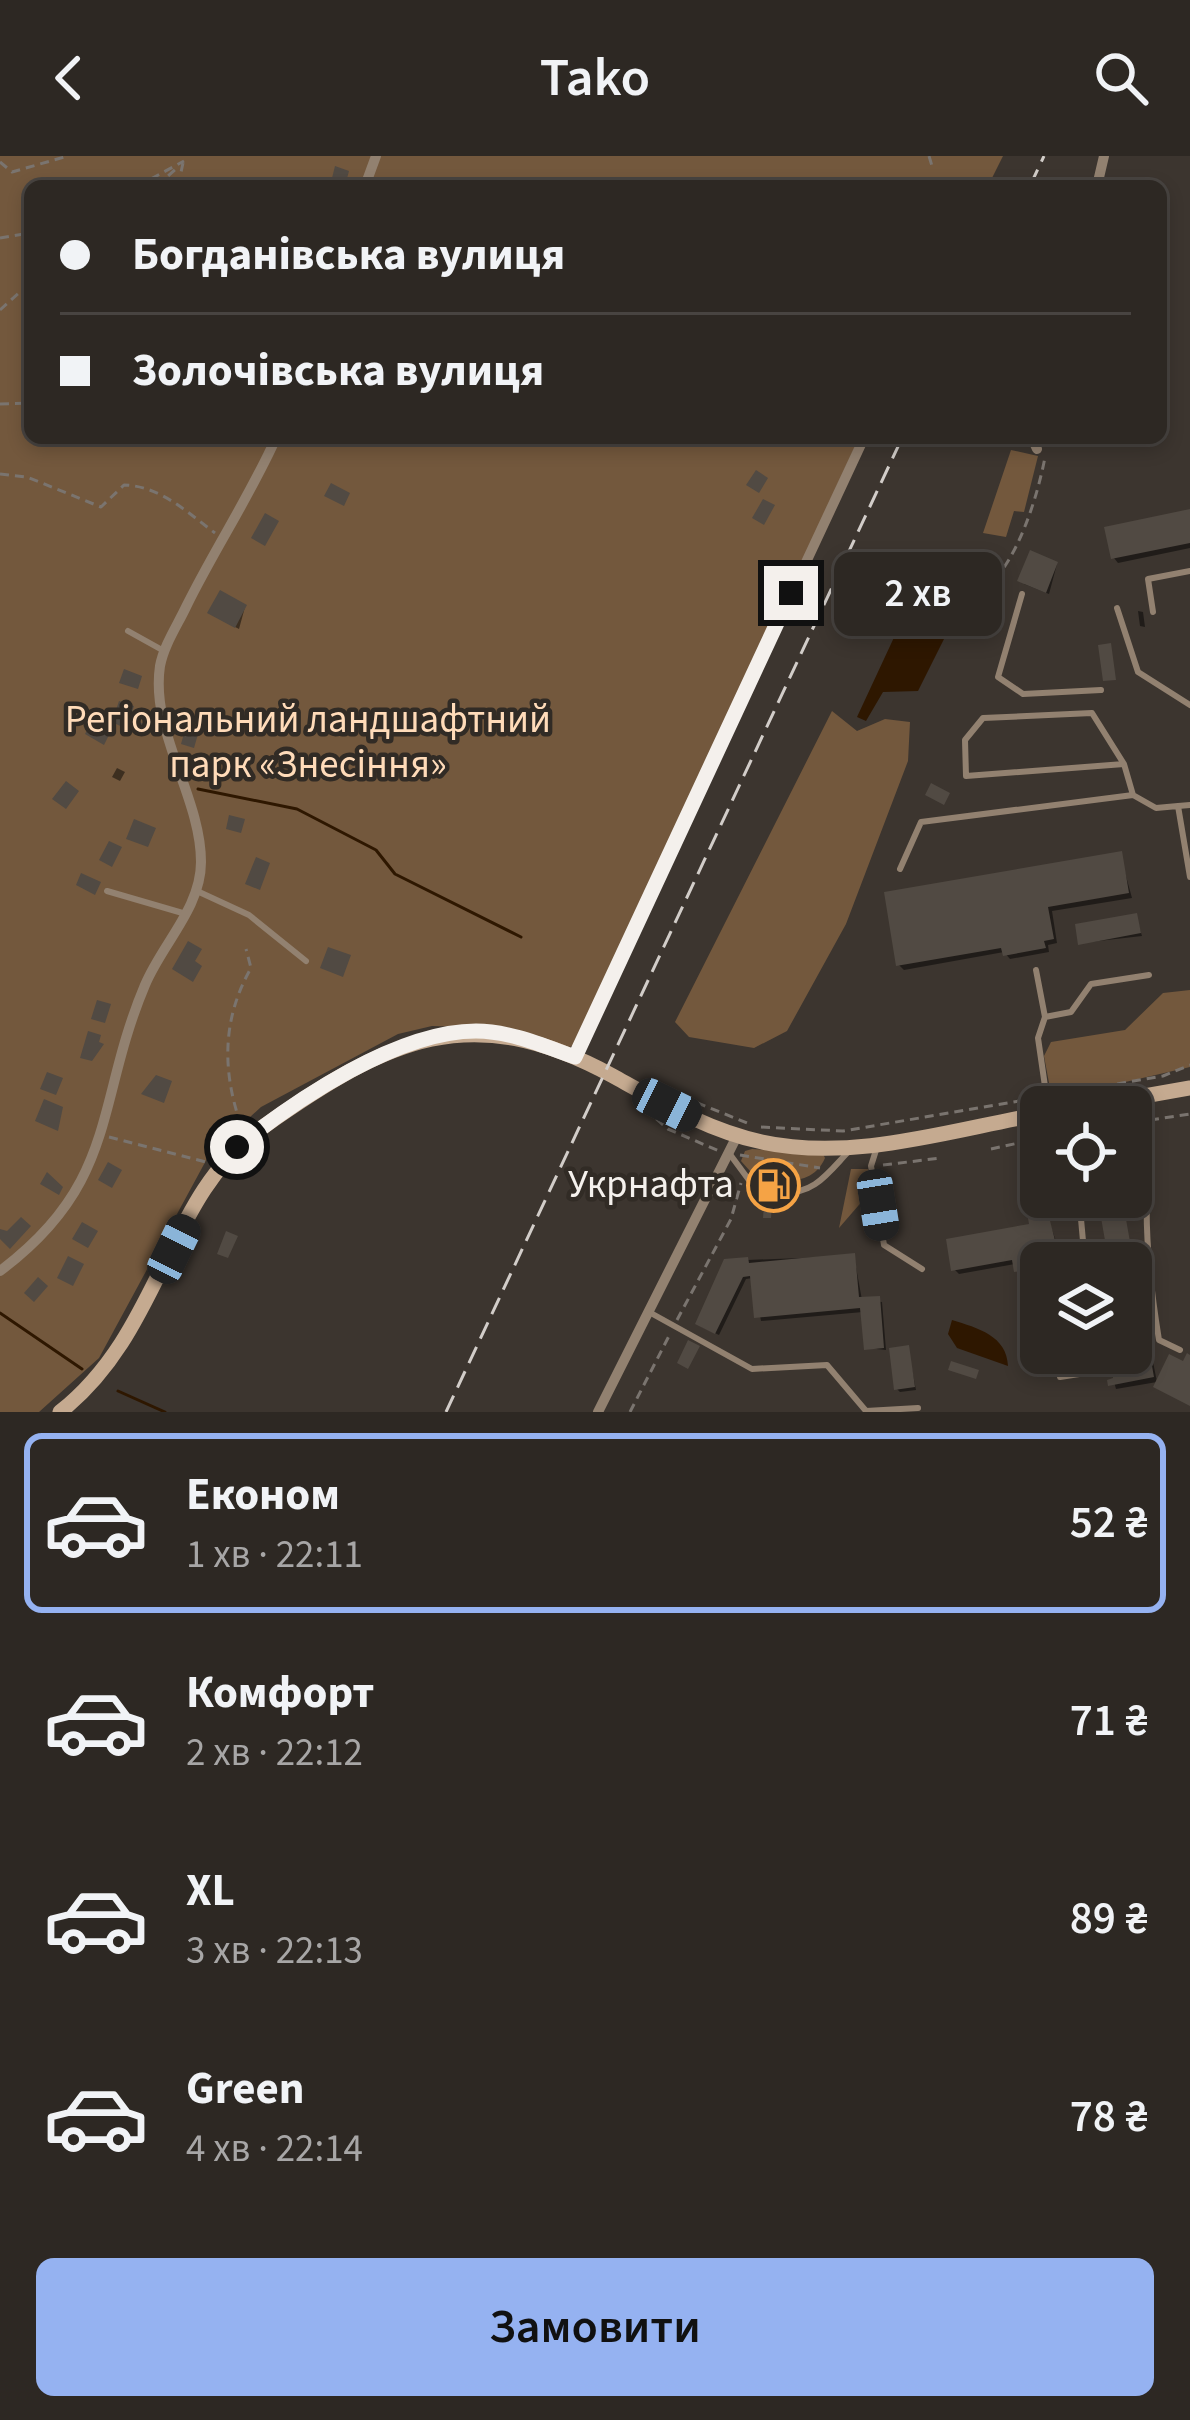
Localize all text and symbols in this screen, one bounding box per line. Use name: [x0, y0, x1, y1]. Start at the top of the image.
text: Tako: [540, 40, 650, 117]
icon: back: [36, 45, 102, 111]
icon: search: [1088, 45, 1154, 111]
text: Богданівська вулиця: [132, 223, 565, 287]
text: Золочівська вулиця: [132, 339, 544, 403]
callout: 2 хв: [833, 551, 1001, 635]
route end: [764, 566, 818, 620]
text: 2 хв: [885, 566, 951, 622]
park label: Регіональний ландшафтний парк «Знесіння»: [65, 692, 551, 793]
car: [627, 1073, 707, 1137]
map controls: [1020, 1086, 1152, 1374]
button: locate: [1020, 1086, 1152, 1218]
route start: [210, 1120, 264, 1174]
place label: Укрнафта: [568, 1157, 734, 1213]
fuel station icon: Укрнафта: [745, 1157, 801, 1213]
car: [855, 1167, 901, 1243]
car: [142, 1209, 206, 1289]
button: layers: [1020, 1242, 1152, 1374]
text: Економ: [186, 1463, 340, 1527]
icon: car: [42, 1469, 150, 1577]
text: 52 ₴: [1070, 1491, 1148, 1555]
text: 1 хв · 22:11: [186, 1527, 363, 1583]
text: Комфорт: [186, 1661, 374, 1725]
icon: car: [42, 1667, 150, 1775]
text: 71 ₴: [1070, 1689, 1148, 1753]
text: 2 хв · 22:12: [186, 1725, 363, 1781]
text: XL: [186, 1859, 235, 1923]
icon: car: [42, 1865, 150, 1973]
text: 89 ₴: [1070, 1887, 1148, 1951]
text: 3 хв · 22:13: [186, 1923, 363, 1979]
text: Green: [186, 2057, 305, 2121]
icon: car: [42, 2063, 150, 2171]
text: 78 ₴: [1070, 2085, 1148, 2149]
text: 4 хв · 22:14: [186, 2121, 363, 2177]
button: Замовити: [36, 2258, 1154, 2396]

